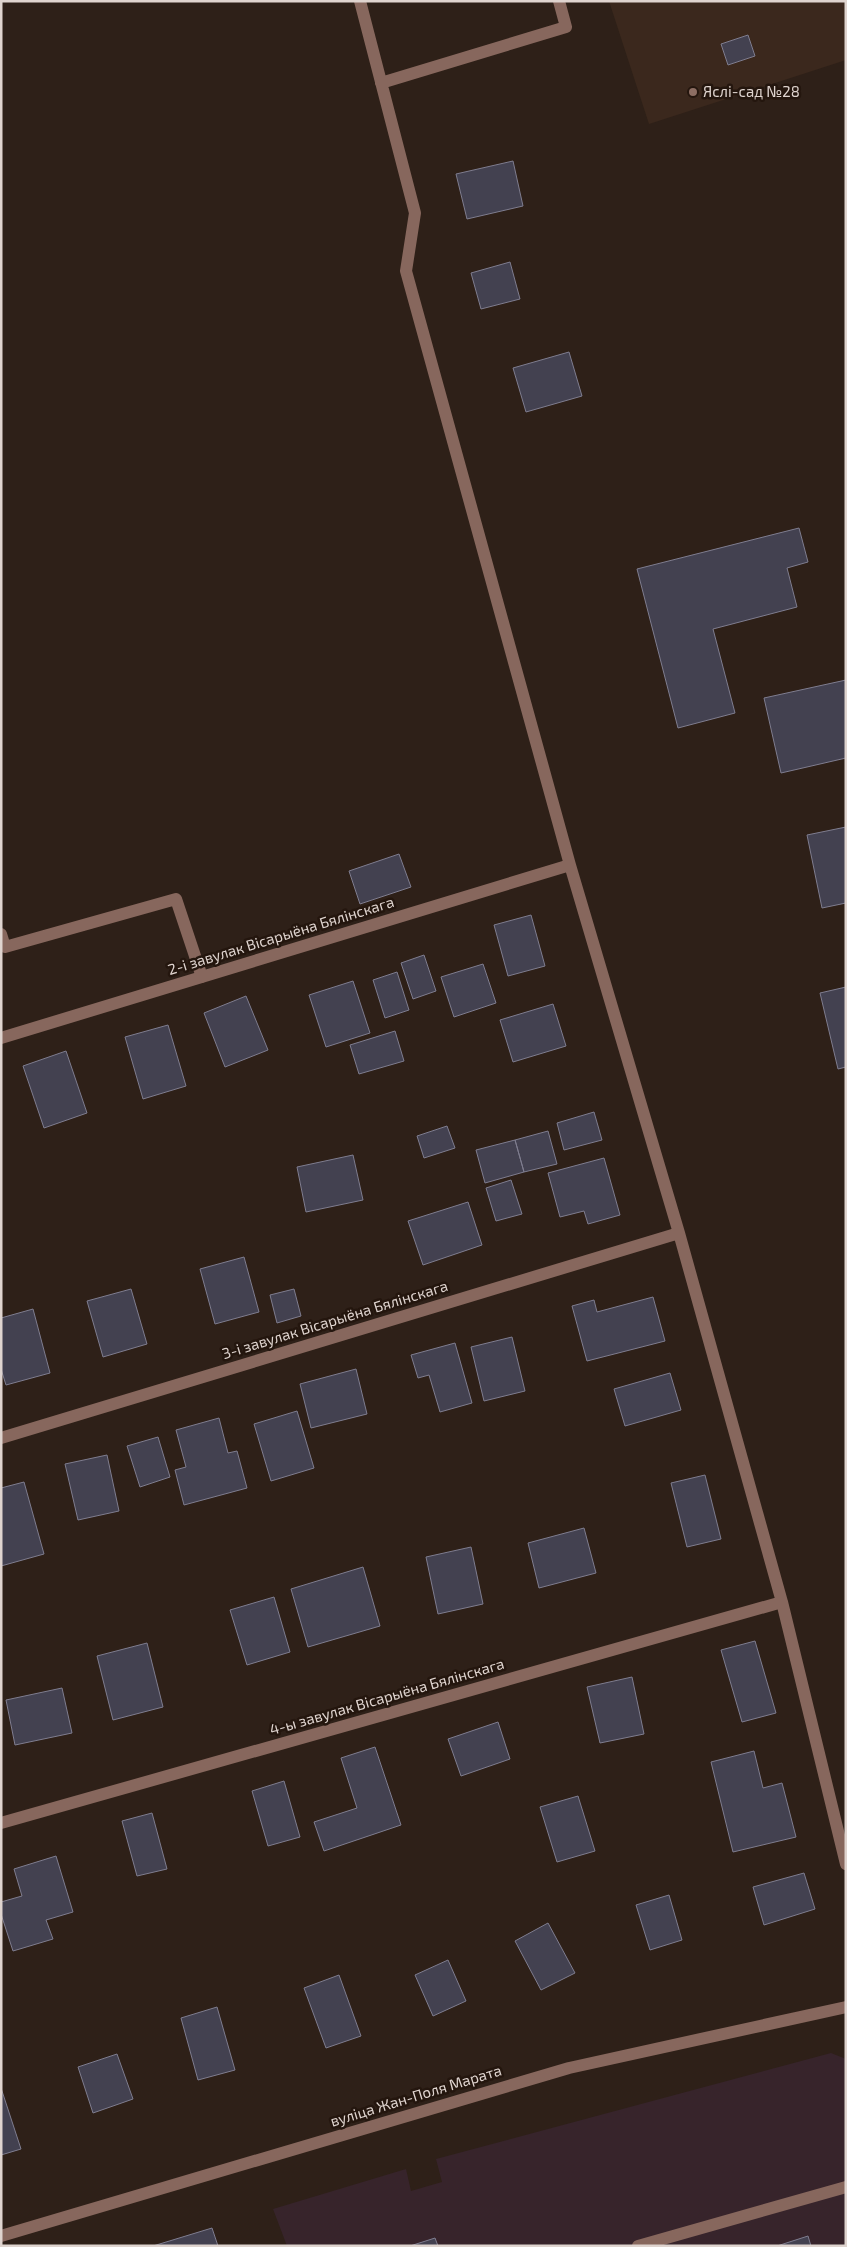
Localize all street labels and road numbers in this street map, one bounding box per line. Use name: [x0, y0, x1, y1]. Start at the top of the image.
street label: 2-і завулак Вісарыёна Бялінскага: [165, 892, 396, 979]
street label: 3-і завулак Вісарыёна Бялінскага: [220, 1276, 450, 1363]
street label: 4-ы завулак Вісарыёна Бялінскага: [267, 1654, 506, 1739]
street label: вуліца Жан-Поля Марата: [328, 2060, 504, 2131]

